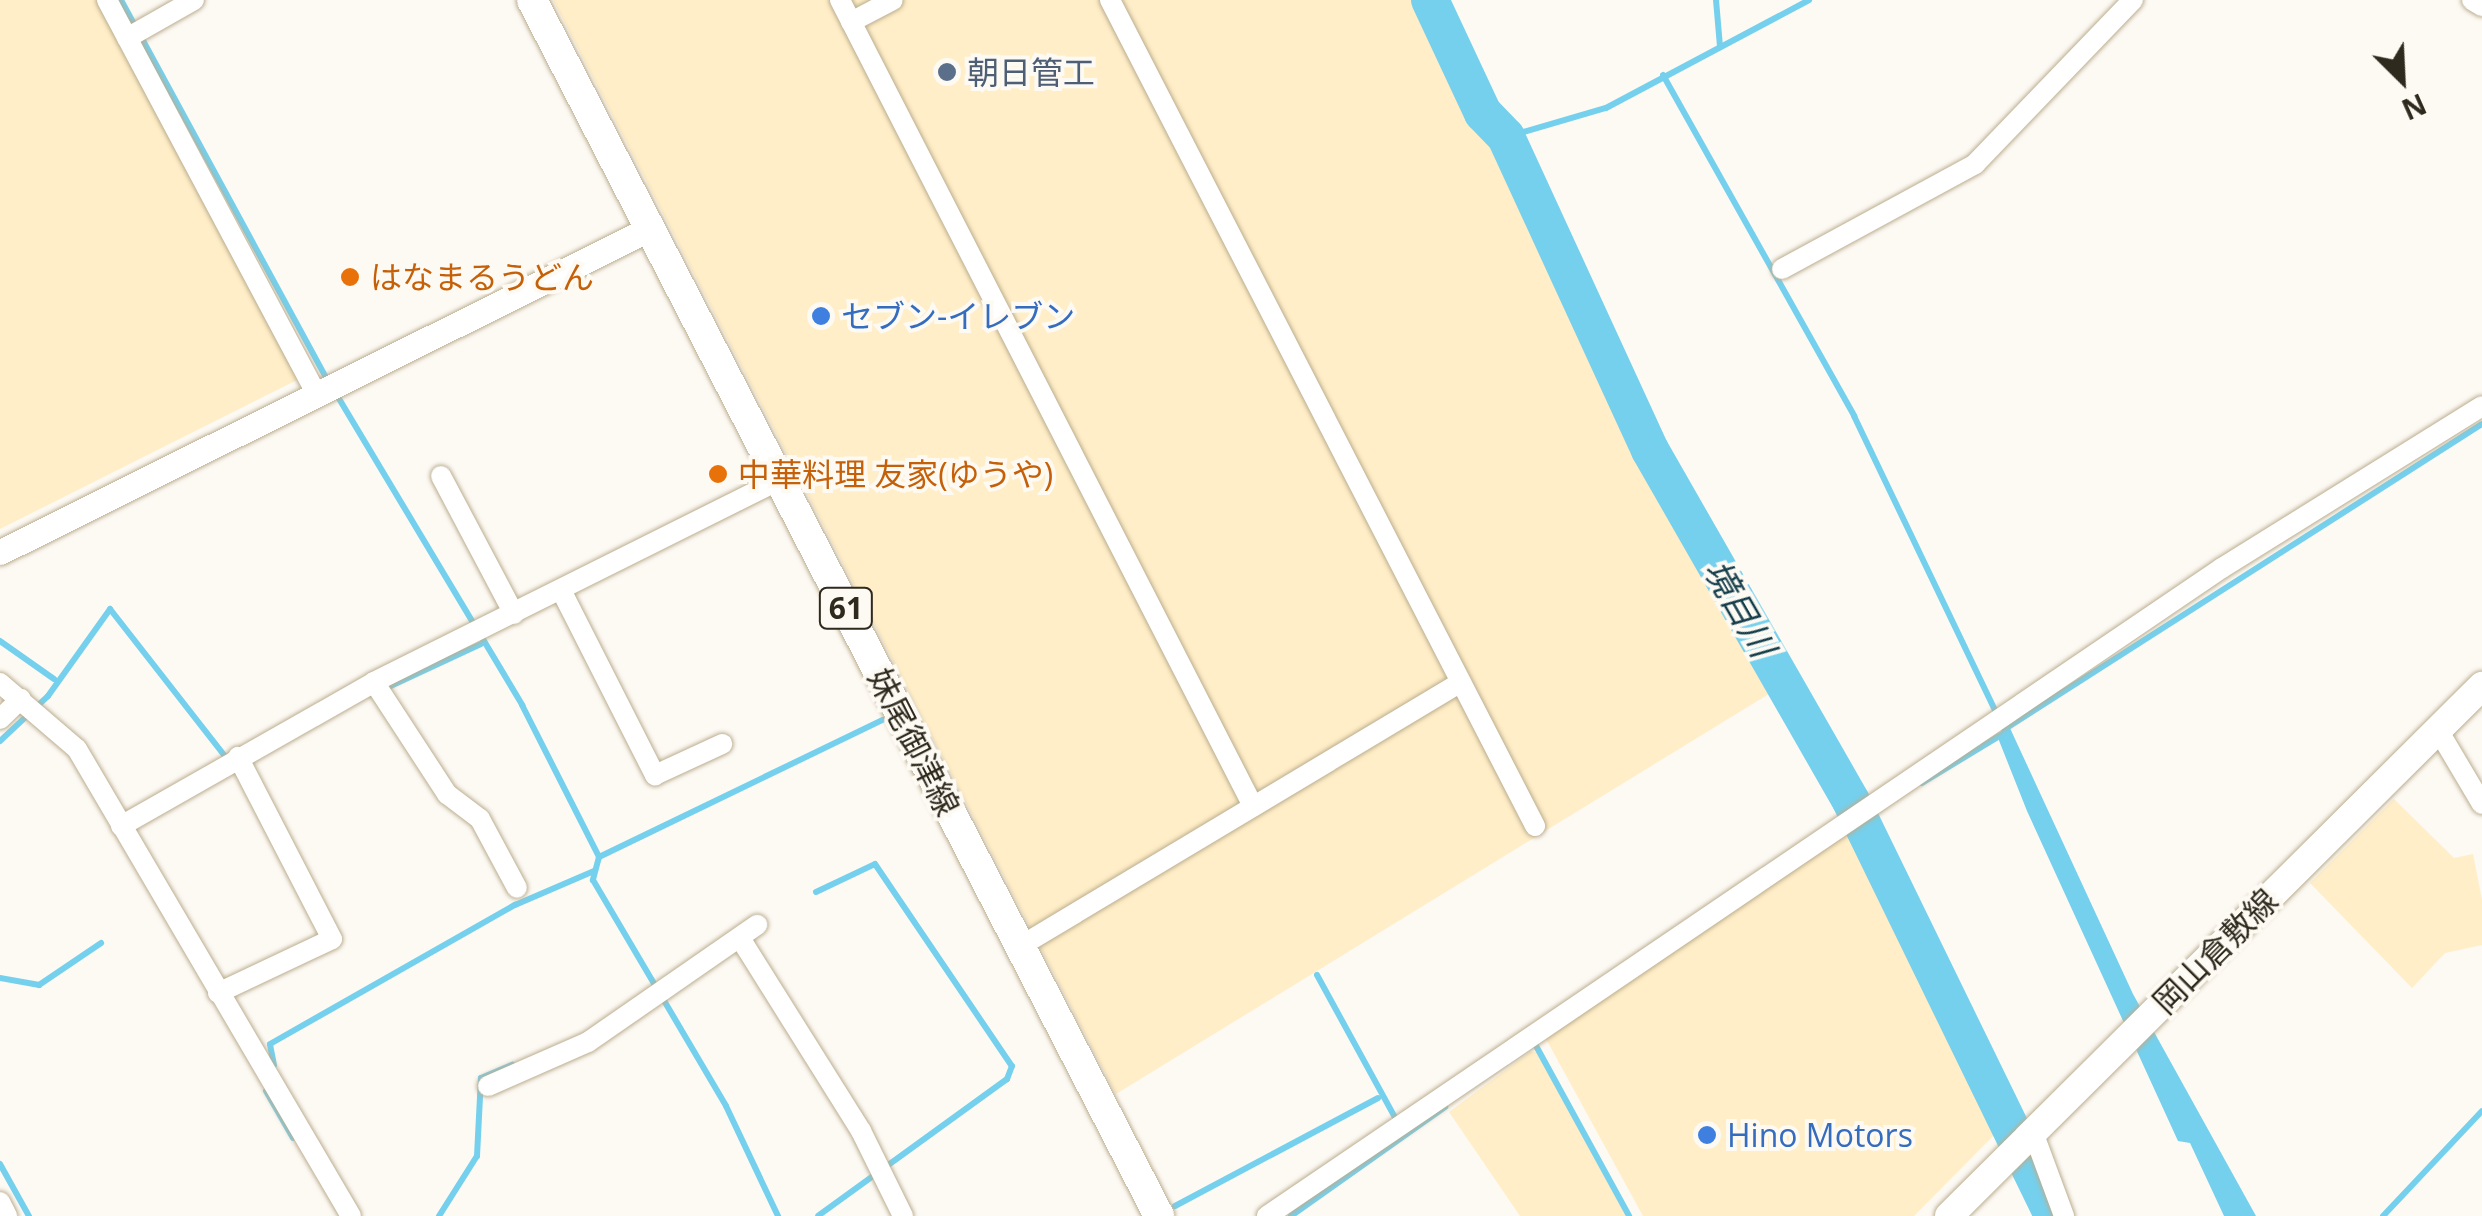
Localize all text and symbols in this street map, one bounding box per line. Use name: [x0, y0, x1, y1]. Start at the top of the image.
north arrow: [2352, 30, 2452, 130]
place label: 朝日管工: [967, 53, 1095, 91]
marker: 朝日管工: [936, 61, 958, 83]
text: N: [2396, 85, 2432, 129]
place label: はなまるうどん: [370, 258, 594, 296]
marker: はなまるうどん: [339, 266, 361, 288]
place label: セブン-イレブン: [841, 297, 1075, 335]
marker: セブン-イレブン: [810, 305, 832, 327]
place label: 中華料理 友家(ゆうや): [738, 455, 1053, 493]
marker: 中華料理 友家(ゆうや): [707, 463, 729, 485]
water label: 境目川: [1696, 552, 1784, 664]
road number: 61: [818, 583, 874, 633]
street label: 妹尾御津線: [861, 662, 967, 822]
street label: 岡山倉敷線: [2145, 881, 2285, 1021]
place label: Hino Motors: [1727, 1116, 1913, 1154]
marker: Hino Motors: [1696, 1124, 1718, 1146]

